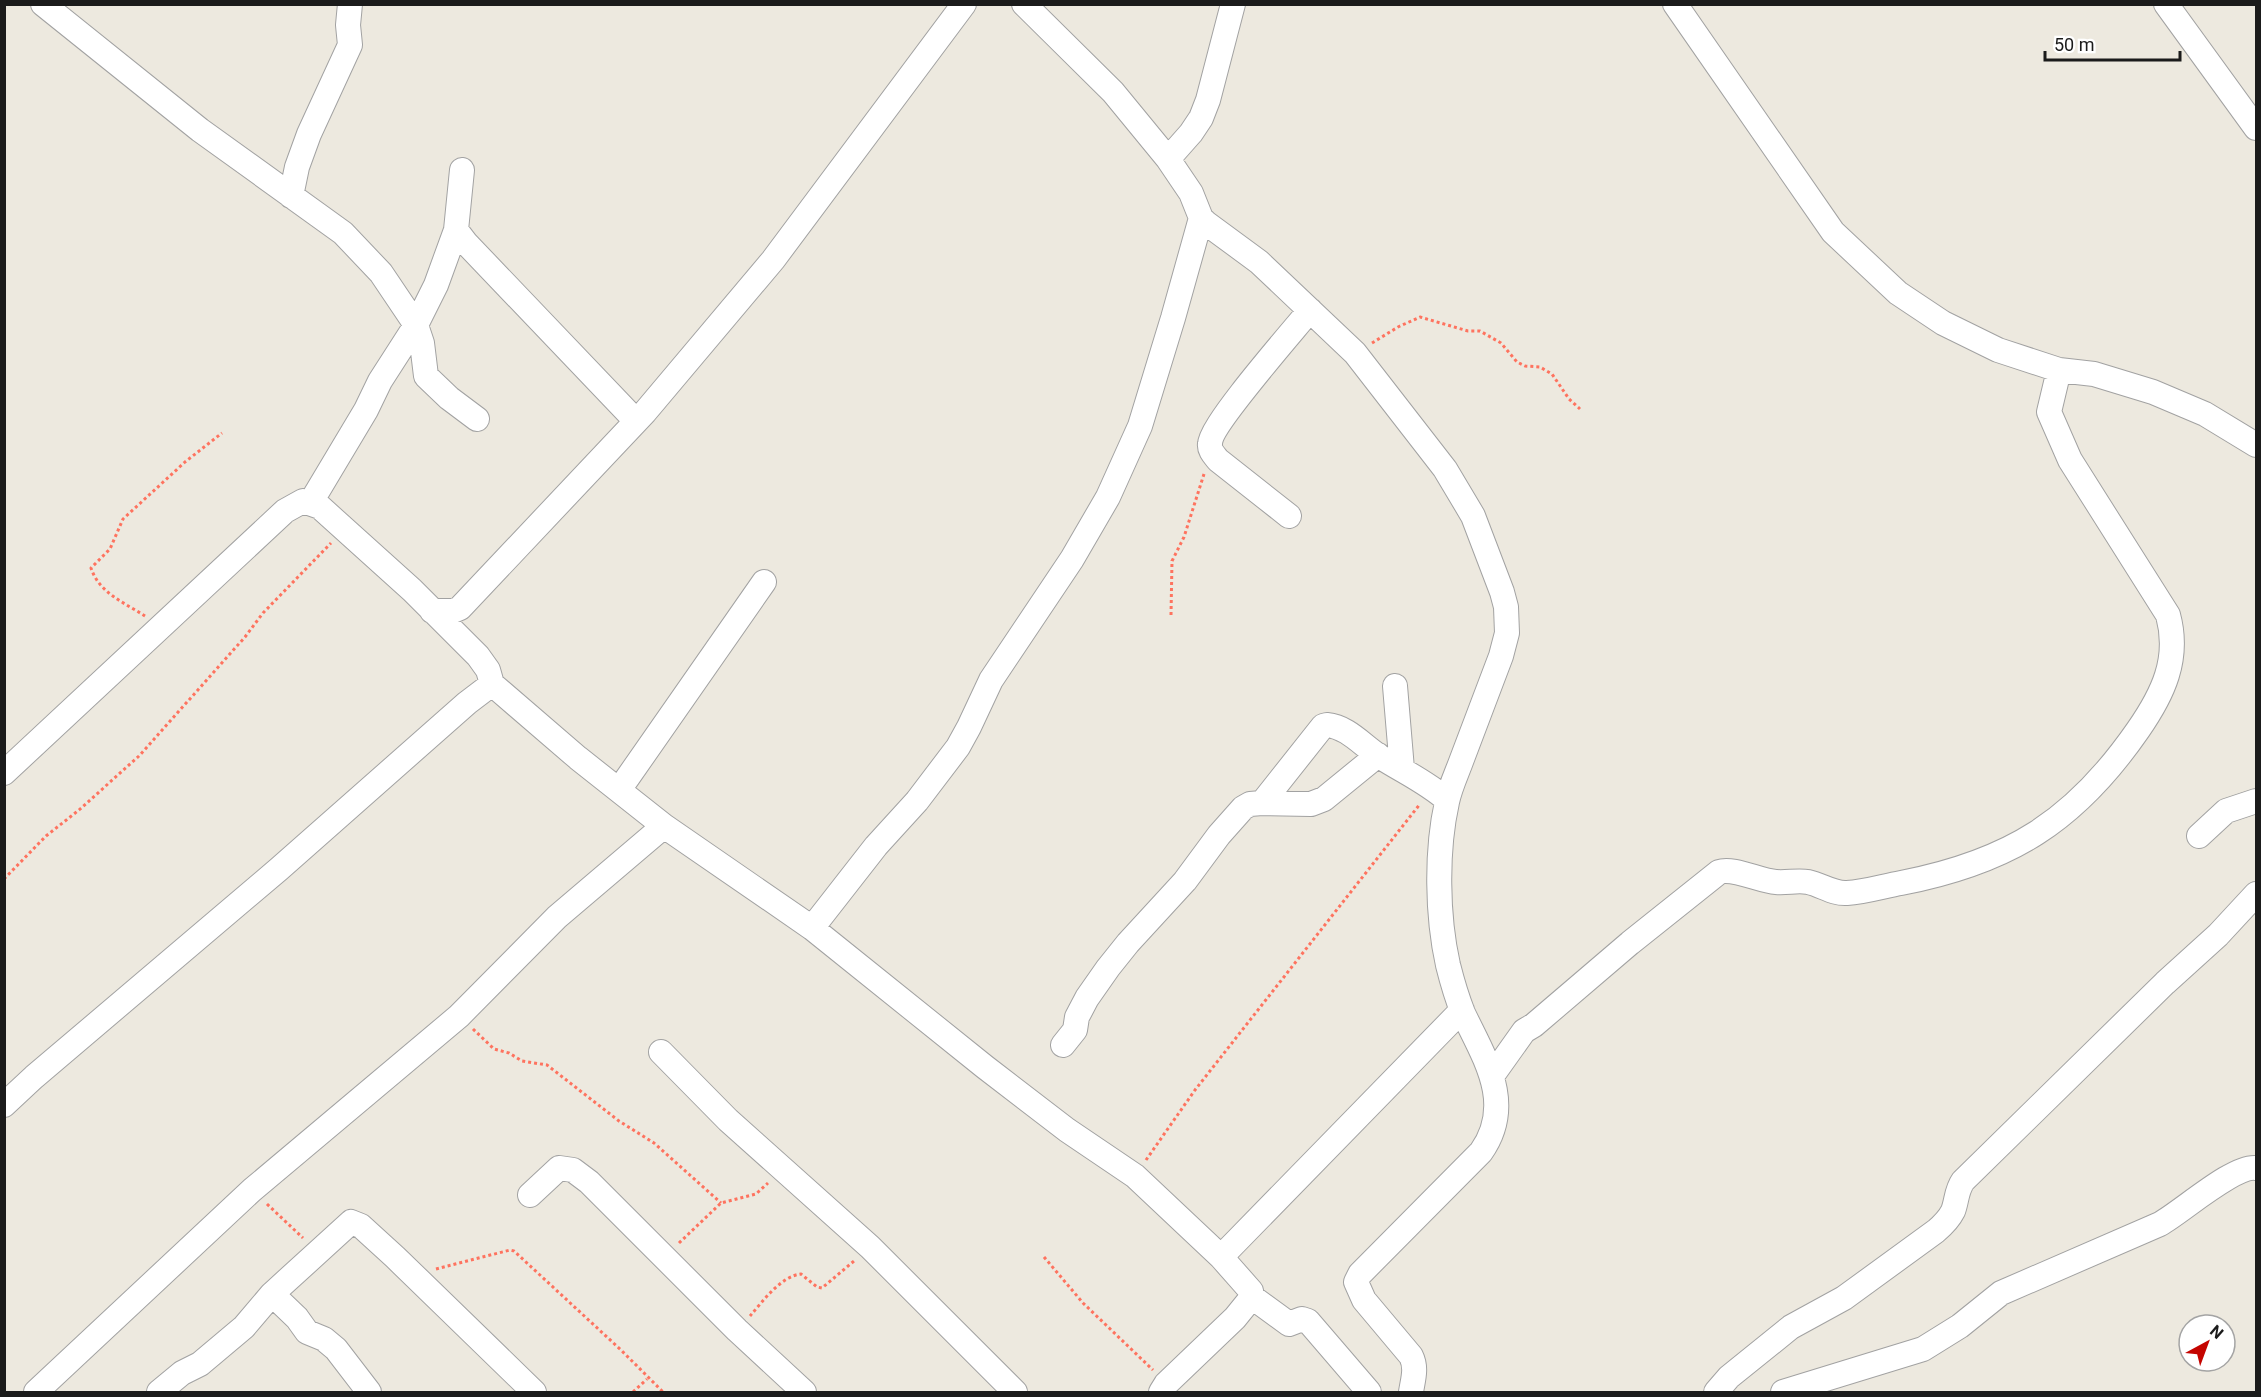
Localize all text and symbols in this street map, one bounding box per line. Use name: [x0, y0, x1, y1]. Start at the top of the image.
scale bar: [2045, 24, 2180, 62]
text: 50 m: [2054, 34, 2094, 55]
north arrow: [2177, 1313, 2237, 1373]
text: N: [2206, 1321, 2227, 1343]

